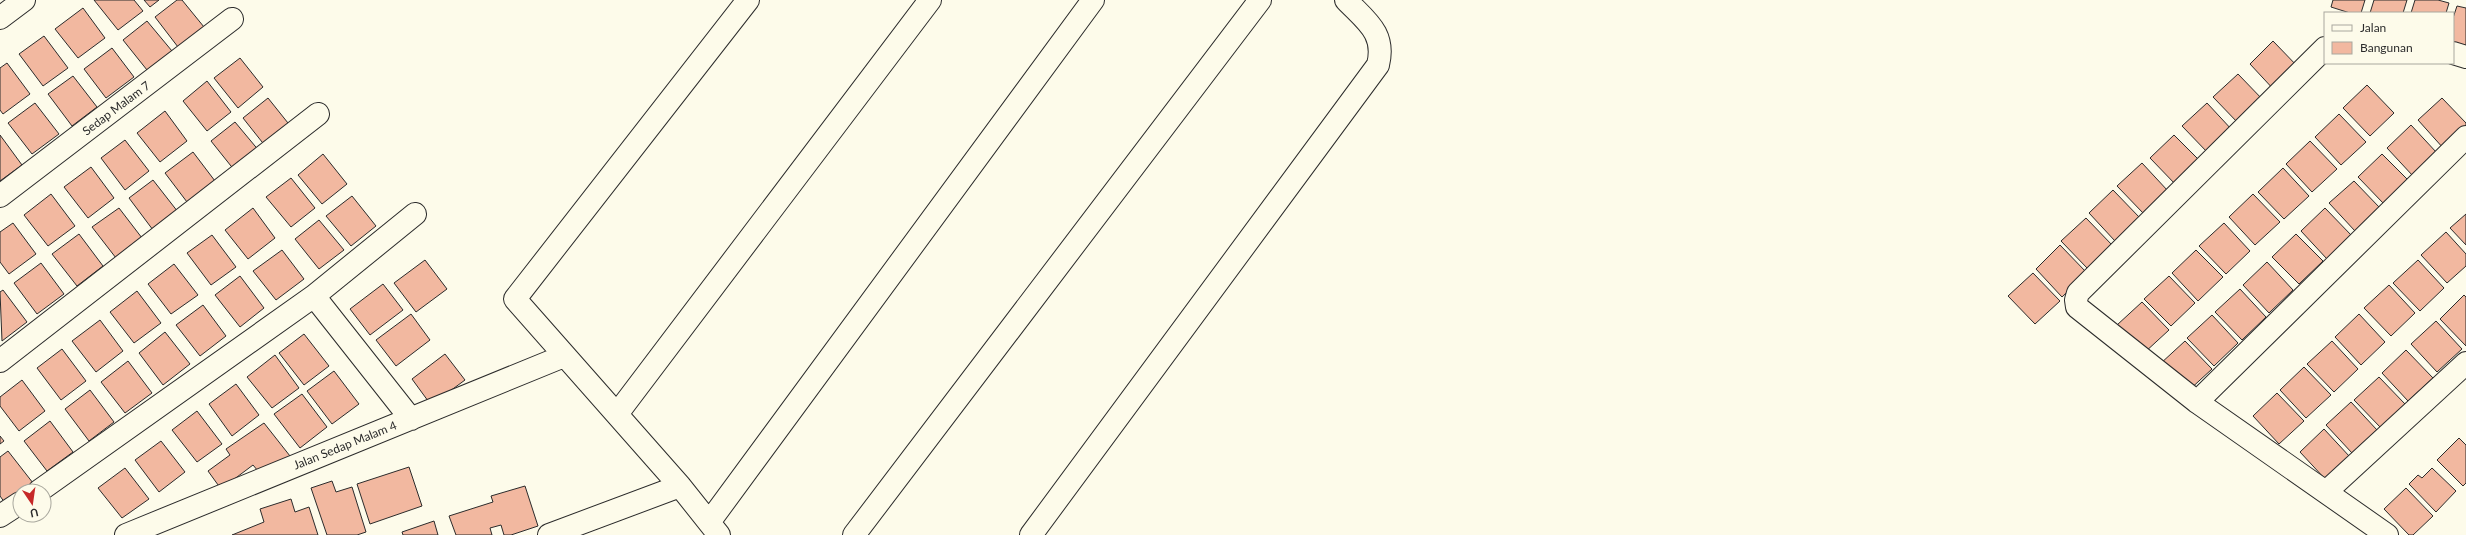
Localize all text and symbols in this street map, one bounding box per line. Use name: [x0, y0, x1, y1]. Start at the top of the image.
legend: [2324, 12, 2454, 64]
text: Jalan: [2360, 20, 2386, 35]
text: Bangunan: [2360, 40, 2413, 55]
street label: Sedap Malam 7: [79, 78, 153, 138]
street label: Jalan Sedap Malam 4: [291, 417, 399, 473]
north arrow: [12, 483, 52, 523]
text: U: [29, 506, 40, 520]

